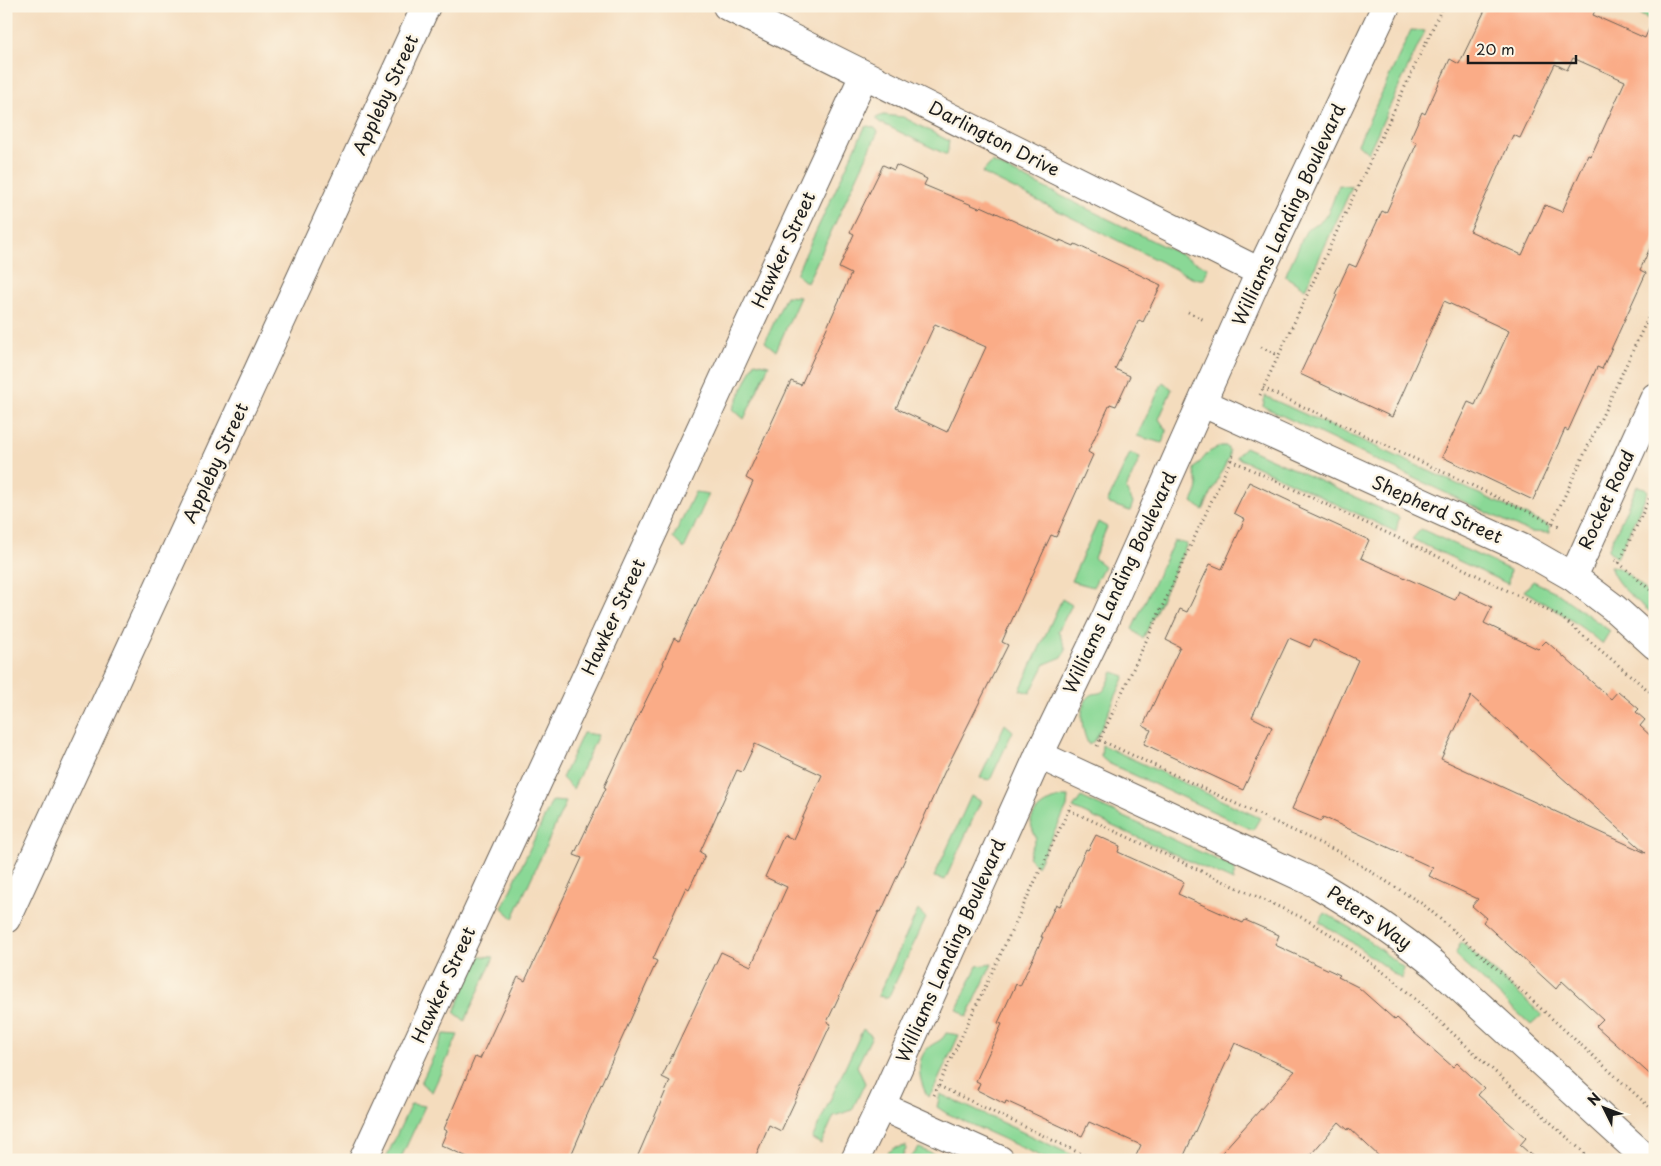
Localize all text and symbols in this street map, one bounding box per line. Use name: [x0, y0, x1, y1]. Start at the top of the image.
street label: Appleby Street: [345, 30, 424, 159]
scale bar: [1468, 32, 1576, 64]
text: 20 m: [1476, 37, 1515, 60]
street label: Darlington Drive: [925, 93, 1065, 182]
street label: Williams Landing Boulevard: [1224, 99, 1351, 330]
street label: Hawker Street: [744, 187, 821, 312]
street label: Appleby Street: [175, 398, 254, 527]
street label: Rocket Road: [1571, 445, 1640, 554]
street label: Williams Landing Boulevard: [1055, 467, 1182, 698]
street label: Shepherd Street: [1368, 468, 1507, 549]
street label: Hawker Street: [574, 554, 651, 679]
street label: Williams Landing Boulevard: [888, 834, 1011, 1066]
street label: Peters Way: [1322, 878, 1418, 955]
street label: Hawker Street: [404, 922, 481, 1047]
north arrow: [1578, 1084, 1628, 1134]
text: N: [1582, 1088, 1605, 1110]

